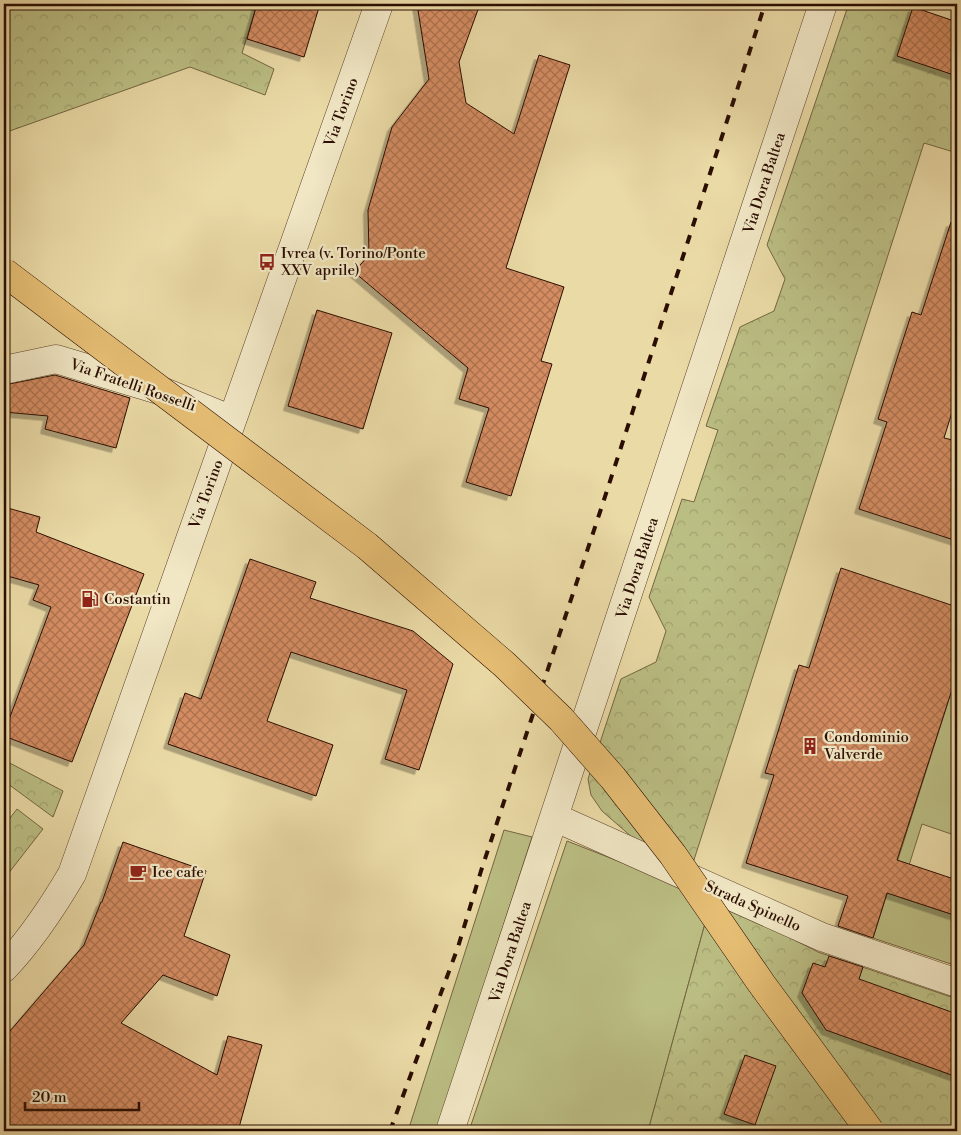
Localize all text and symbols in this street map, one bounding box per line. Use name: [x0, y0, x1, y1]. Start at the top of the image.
street label: Via Torino: [320, 75, 363, 150]
street label: Via Dora Baltea: [739, 130, 790, 237]
place label: Ivrea (v. Torino/Ponte XXV aprile): [280, 244, 426, 280]
bus stop icon: Ivrea (v. Torino/Ponte XXV aprile): [257, 252, 277, 272]
street label: Via Fratelli Rosselli: [66, 355, 198, 416]
street label: Via Torino: [185, 457, 228, 532]
street label: Via Dora Baltea: [612, 515, 663, 622]
fuel station icon: Costantin: [80, 589, 100, 609]
place label: Costantin: [104, 590, 171, 609]
place label: Condominio Valverde: [823, 728, 909, 764]
building icon: Condominio Valverde: [800, 736, 820, 756]
cafe icon: Ice cafe: [128, 862, 148, 882]
place label: Ice cafe: [152, 863, 204, 882]
street label: Strada Spinello: [702, 877, 804, 936]
street label: Via Dora Baltea: [485, 899, 536, 1006]
scale bar: [25, 1080, 139, 1112]
text: 20 m: [32, 1088, 67, 1107]

